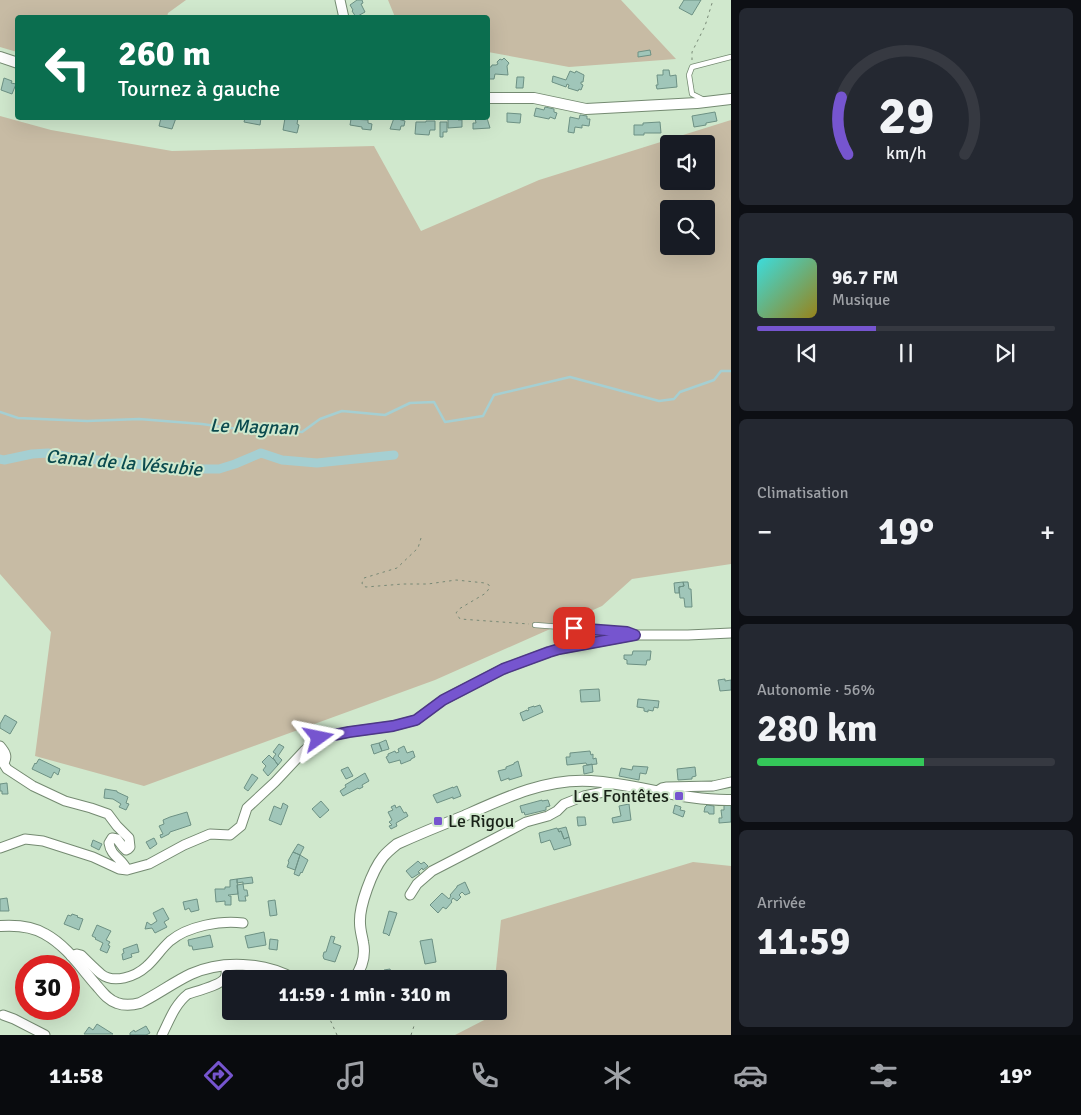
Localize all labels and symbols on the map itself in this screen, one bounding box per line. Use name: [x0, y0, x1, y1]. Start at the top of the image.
water label: Le Magnan: [209, 413, 299, 441]
water label: Canal de la Vésubie: [45, 444, 205, 482]
pin: [553, 607, 595, 649]
position arrow: [292, 711, 344, 763]
place label: Les Fontêtes: [573, 785, 669, 807]
marker: Les Fontêtes: [673, 790, 685, 802]
place label: Le Rigou: [448, 810, 514, 832]
marker: Le Rigou: [432, 815, 444, 827]
speed limit sign: 30: [15, 955, 80, 1020]

